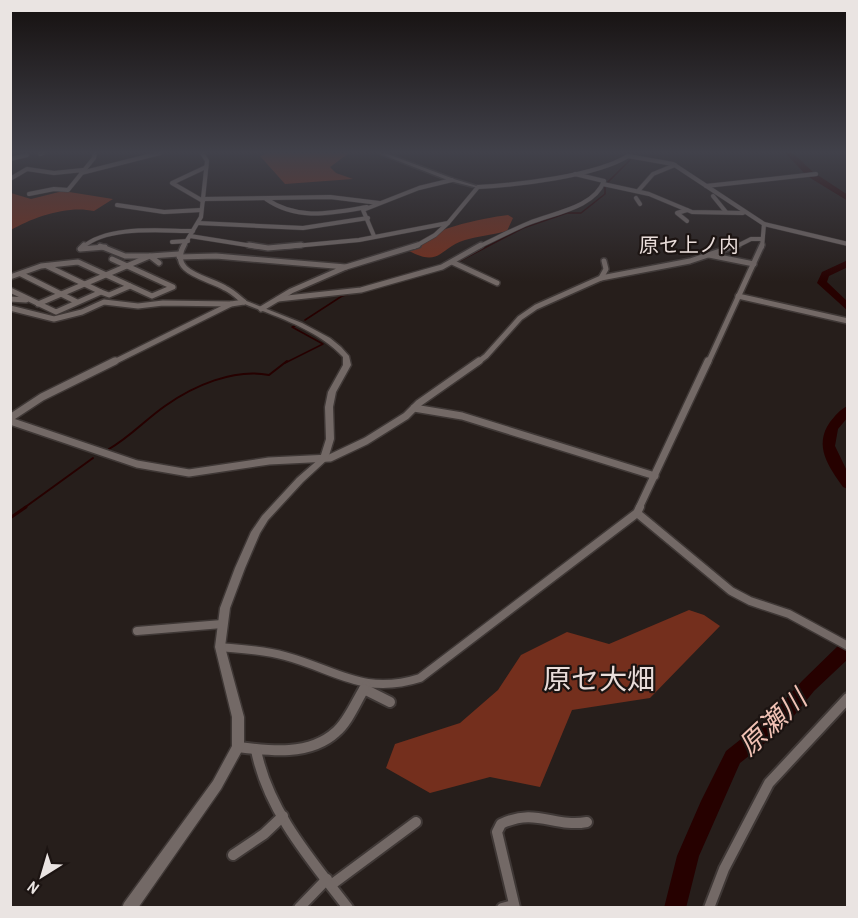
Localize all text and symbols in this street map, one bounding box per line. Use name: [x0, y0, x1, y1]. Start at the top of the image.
district label: 原セ上ノ内: [639, 231, 739, 258]
district label: 原セ大畑: [543, 660, 655, 698]
water label: 原瀬川: [730, 679, 816, 763]
north arrow: [12, 846, 72, 906]
text: N: [23, 876, 43, 900]

